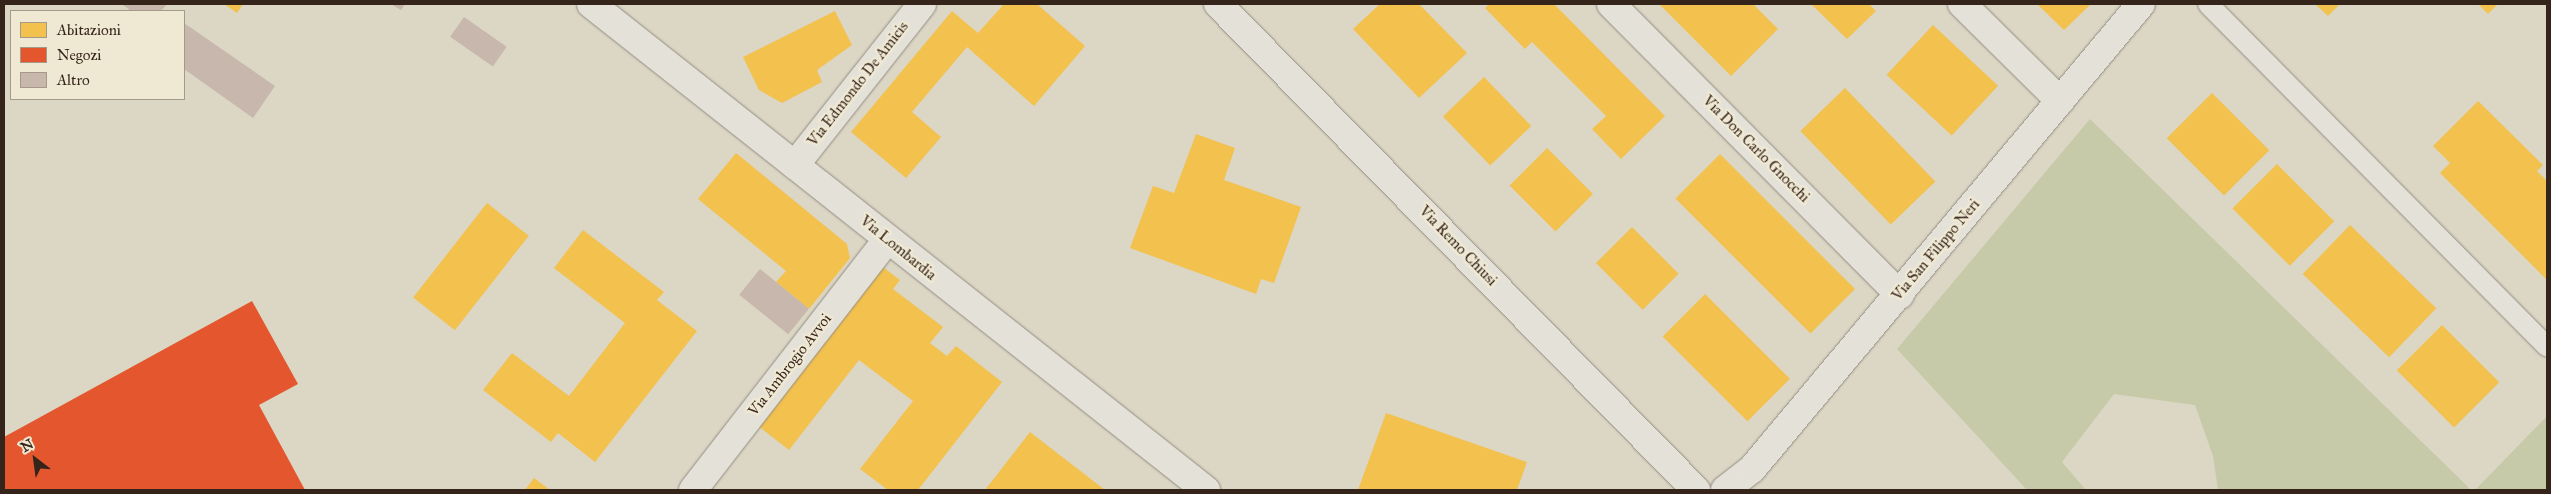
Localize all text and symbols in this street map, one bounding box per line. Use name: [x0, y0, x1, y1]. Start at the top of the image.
legend: [10, 10, 185, 100]
street label: Via Edmondo De Amicis: [804, 18, 912, 150]
text: Abitazioni: [57, 21, 121, 39]
text: Negozi: [57, 46, 101, 64]
text: Altro: [57, 71, 90, 89]
street label: Via Don Carlo Gnocchi: [1699, 92, 1813, 206]
street label: Via San Filippo Neri: [1888, 196, 1984, 304]
street label: Via Remo Chiusi: [1415, 202, 1501, 290]
street label: Via Lombardia: [856, 212, 940, 284]
street label: Via Ambrogio Avvoi: [744, 310, 836, 420]
north arrow: [10, 434, 60, 484]
text: N: [18, 435, 37, 456]

